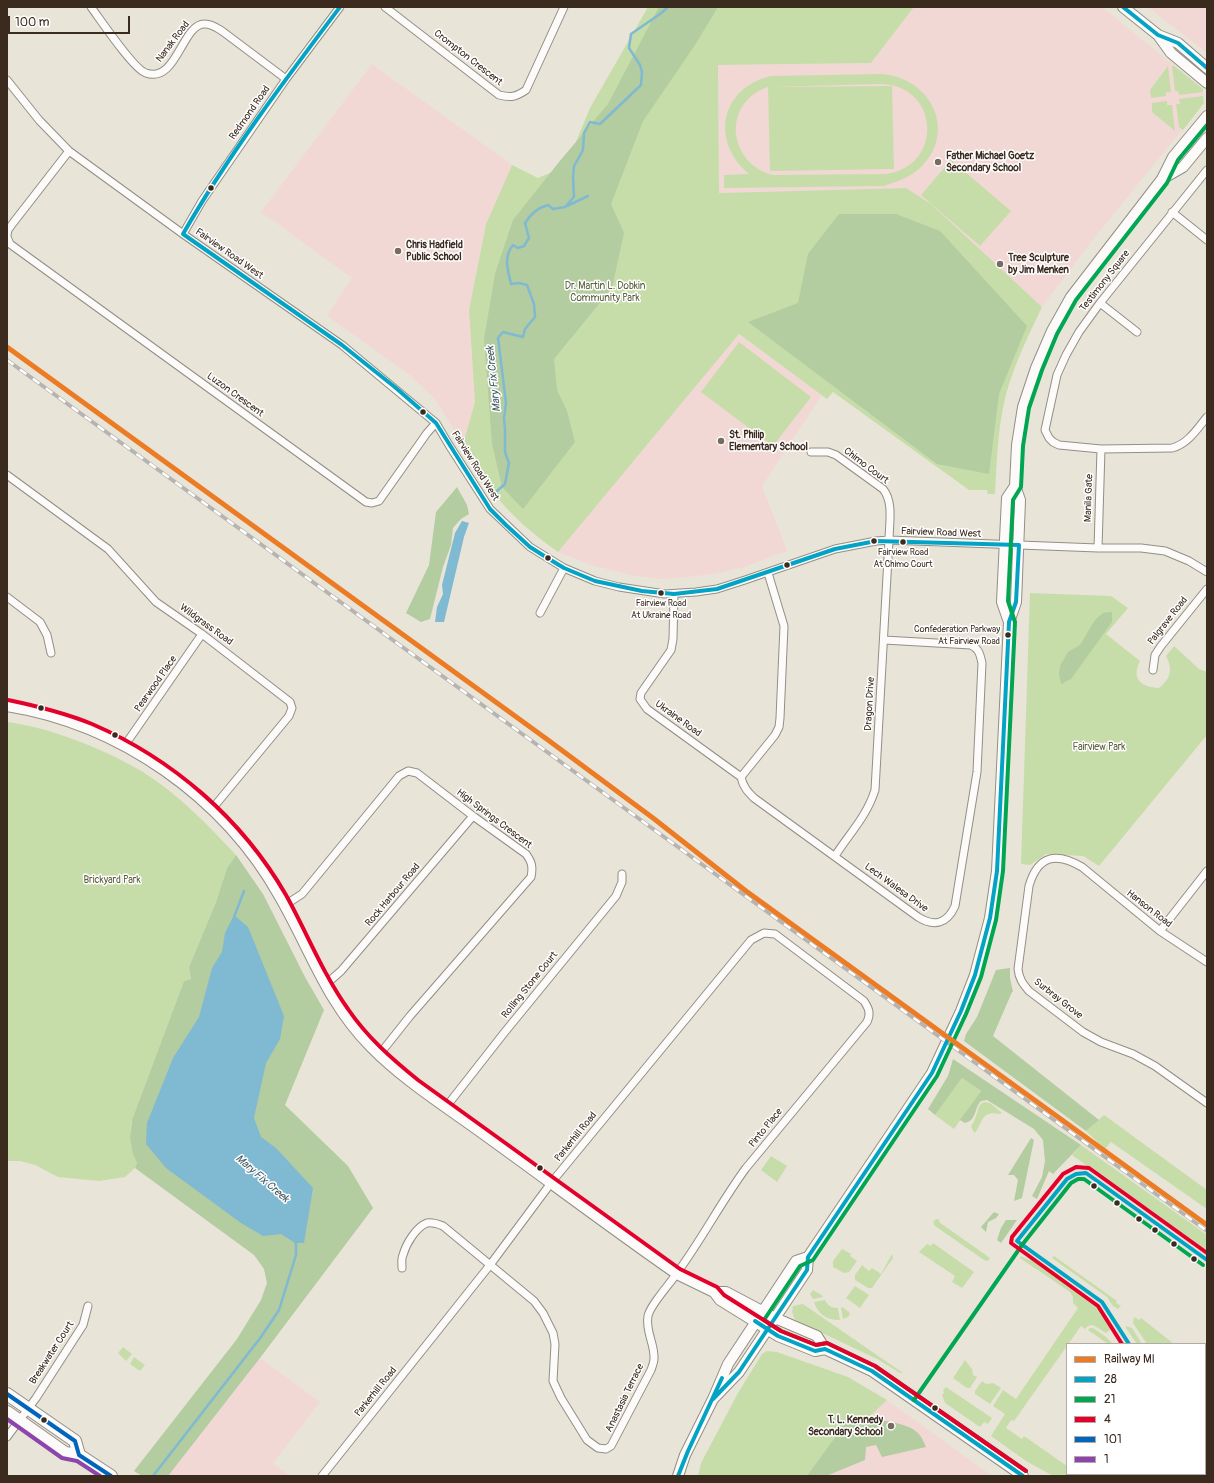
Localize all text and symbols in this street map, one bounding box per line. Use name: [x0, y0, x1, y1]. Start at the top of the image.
scale bar: [10, 8, 132, 34]
text: 100 m: [15, 15, 49, 30]
street label: Nanak Road: [154, 19, 192, 65]
street label: Crompton Crescent: [431, 28, 505, 88]
street label: Redmond Road: [227, 84, 273, 142]
place label: Father Michael Goetz Secondary School: [946, 150, 1034, 174]
marker: Father Michael Goetz Secondary School: [933, 157, 943, 167]
unlabelled marker: [206, 183, 216, 193]
street label: Fairview Road West: [193, 226, 265, 282]
place label: Chris Hadfield Public School: [406, 239, 463, 262]
marker: Chris Hadfield Public School: [393, 246, 403, 256]
street label: Testimony Square: [1077, 248, 1133, 314]
place label: Tree Sculpture by Jim Menken: [1008, 252, 1069, 276]
marker: Tree Sculpture by Jim Menken: [995, 259, 1005, 269]
park label: Dr. Martin L. Dobkin Community Park: [565, 280, 645, 304]
water label: Mary Fix Creek: [484, 345, 504, 413]
street label: Luzon Crescent: [204, 370, 266, 420]
unlabelled marker: [418, 407, 428, 417]
street label: Fairview Road West: [449, 429, 501, 503]
place label: St. Philip Elementary School: [729, 429, 808, 452]
marker: St. Philip Elementary School: [716, 436, 726, 446]
street label: Chimo Court: [841, 445, 891, 487]
street label: Manila Gate: [1082, 474, 1096, 522]
street label: Fairview Road West: [901, 526, 981, 540]
unlabelled marker: [869, 536, 879, 546]
marker: Fairview Road At Chimo Court: [898, 537, 908, 547]
place label: Fairview Road At Chimo Court: [873, 548, 933, 569]
unlabelled marker: [543, 553, 553, 563]
unlabelled marker: [782, 560, 792, 570]
marker: Fairview Road At Ukraine Road: [656, 588, 666, 598]
street label: Palgrave Road: [1146, 595, 1190, 647]
place label: Fairview Road At Ukraine Road: [631, 599, 691, 620]
street label: Wildgrass Road: [177, 602, 235, 648]
place label: Confederation Parkway At Fairview Road: [914, 625, 1000, 646]
marker: Confederation Parkway At Fairview Road: [1003, 630, 1013, 640]
street label: Pearwood Place: [132, 654, 180, 714]
street label: Dragon Drive: [863, 677, 877, 731]
street label: Ukraine Road: [653, 698, 703, 740]
unlabelled marker: [36, 703, 46, 713]
unlabelled marker: [110, 730, 120, 740]
park label: Fairview Park: [1072, 741, 1126, 753]
street label: High Springs Crescent: [454, 787, 534, 851]
street label: Rock Harbour Road: [363, 861, 423, 929]
street label: Lech Walesa Drive: [862, 861, 930, 915]
park label: Brickyard Park: [83, 874, 141, 886]
street label: Hanson Road: [1124, 888, 1174, 930]
street label: Rolling Stone Court: [499, 949, 561, 1021]
street label: Surbray Grove: [1031, 976, 1085, 1022]
street label: Pinto Place: [747, 1106, 785, 1150]
street label: Parkerhill Road: [552, 1110, 600, 1164]
water label: Mary Fix Creek: [233, 1152, 291, 1206]
unlabelled marker: [535, 1163, 545, 1173]
unlabelled marker: [1089, 1181, 1099, 1191]
unlabelled marker: [1112, 1198, 1122, 1208]
unlabelled marker: [1134, 1214, 1144, 1224]
unlabelled marker: [1150, 1225, 1160, 1235]
unlabelled marker: [1169, 1239, 1179, 1249]
unlabelled marker: [1189, 1254, 1199, 1264]
street label: Breakwater Court: [27, 1319, 77, 1387]
legend: [1066, 1343, 1206, 1475]
text: Railway MI: [1104, 1352, 1155, 1367]
street label: Anastasia Terrace: [603, 1362, 647, 1434]
street label: Parkerhill Road: [352, 1365, 400, 1419]
text: 28: [1104, 1372, 1117, 1387]
text: 21: [1104, 1392, 1115, 1407]
unlabelled marker: [930, 1403, 940, 1413]
text: 4: [1104, 1412, 1111, 1427]
place label: T. L. Kennedy Secondary School: [808, 1414, 883, 1438]
unlabelled marker: [39, 1415, 49, 1425]
marker: T. L. Kennedy Secondary School: [886, 1421, 896, 1431]
text: 101: [1104, 1432, 1122, 1447]
text: 1: [1104, 1452, 1109, 1467]

